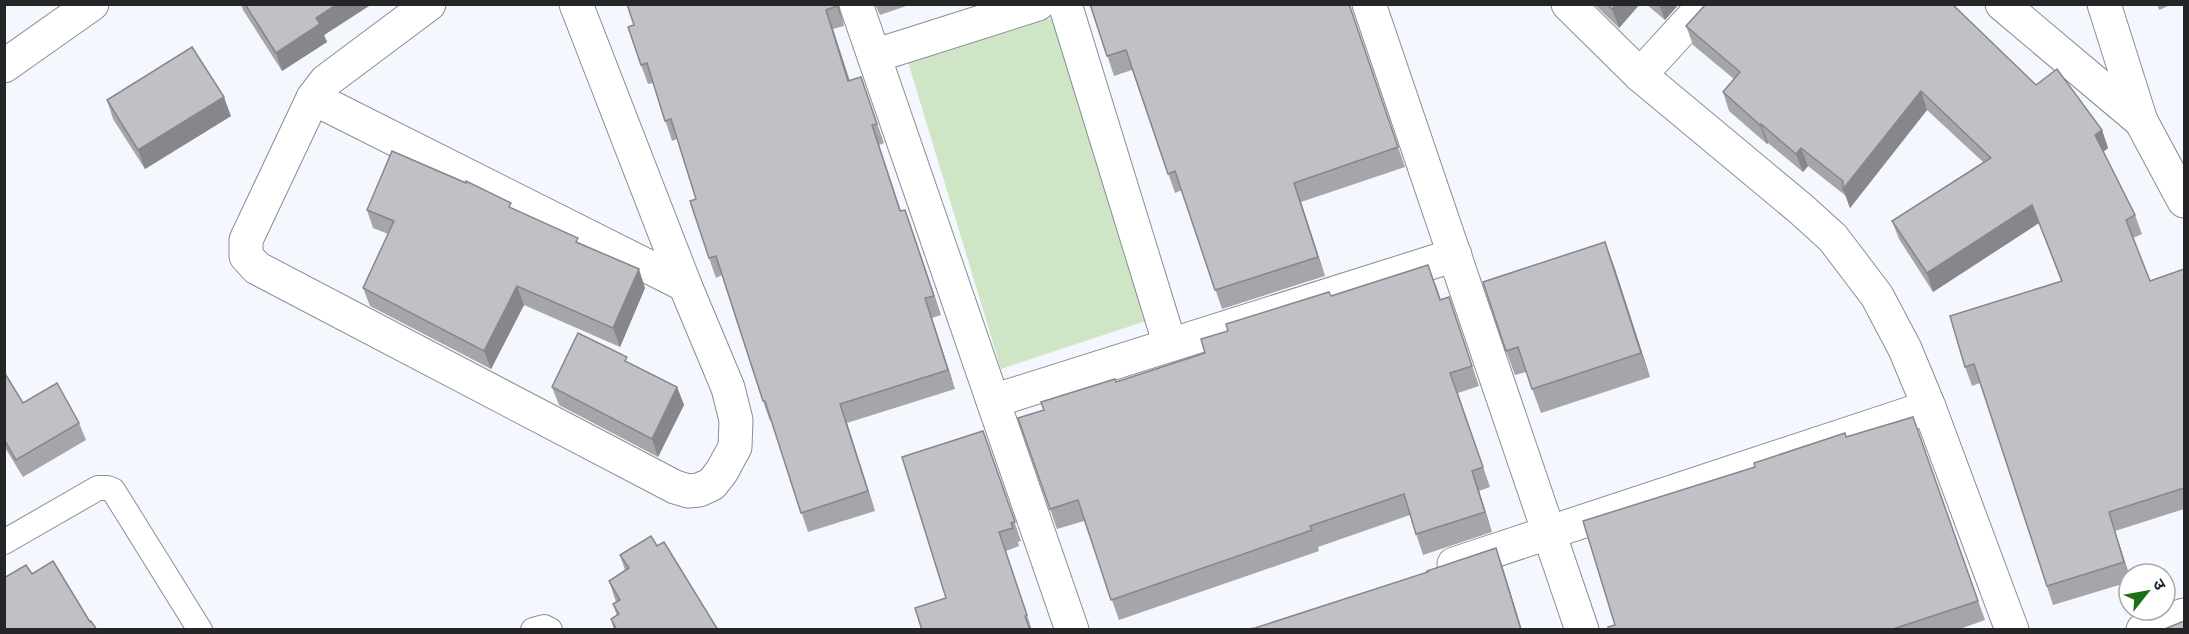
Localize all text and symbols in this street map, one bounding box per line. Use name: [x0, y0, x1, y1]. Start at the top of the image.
north arrow: [2117, 562, 2177, 622]
text: उ: [2147, 576, 2169, 595]

